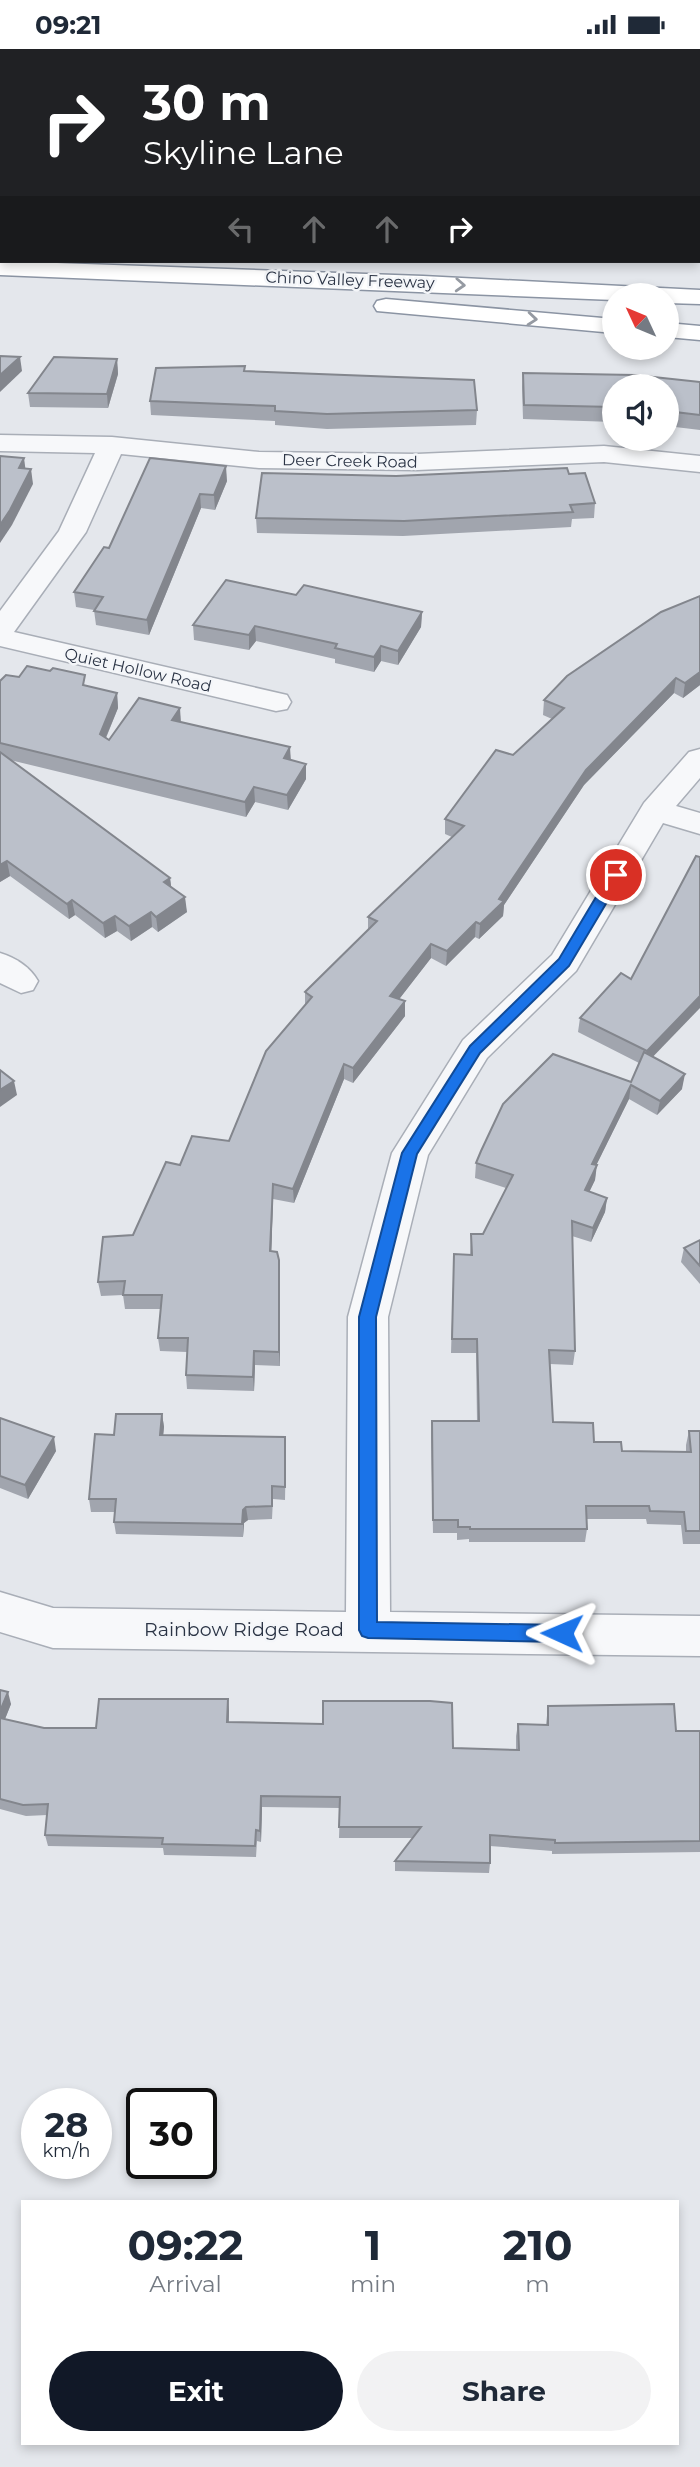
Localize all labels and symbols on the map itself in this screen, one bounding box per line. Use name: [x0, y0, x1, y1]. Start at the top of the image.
street label: Chino Valley Freeway: [265, 268, 435, 292]
one-way arrow: [455, 277, 466, 292]
north arrow: [602, 283, 679, 361]
one-way arrow: [527, 311, 538, 326]
street label: Deer Creek Road: [282, 450, 418, 472]
street label: Quiet Hollow Road: [63, 644, 213, 696]
pin: [586, 845, 646, 905]
position arrow: [525, 1596, 599, 1670]
street label: Rainbow Ridge Road: [144, 1618, 344, 1641]
speed limit sign: 30: [126, 2088, 217, 2179]

